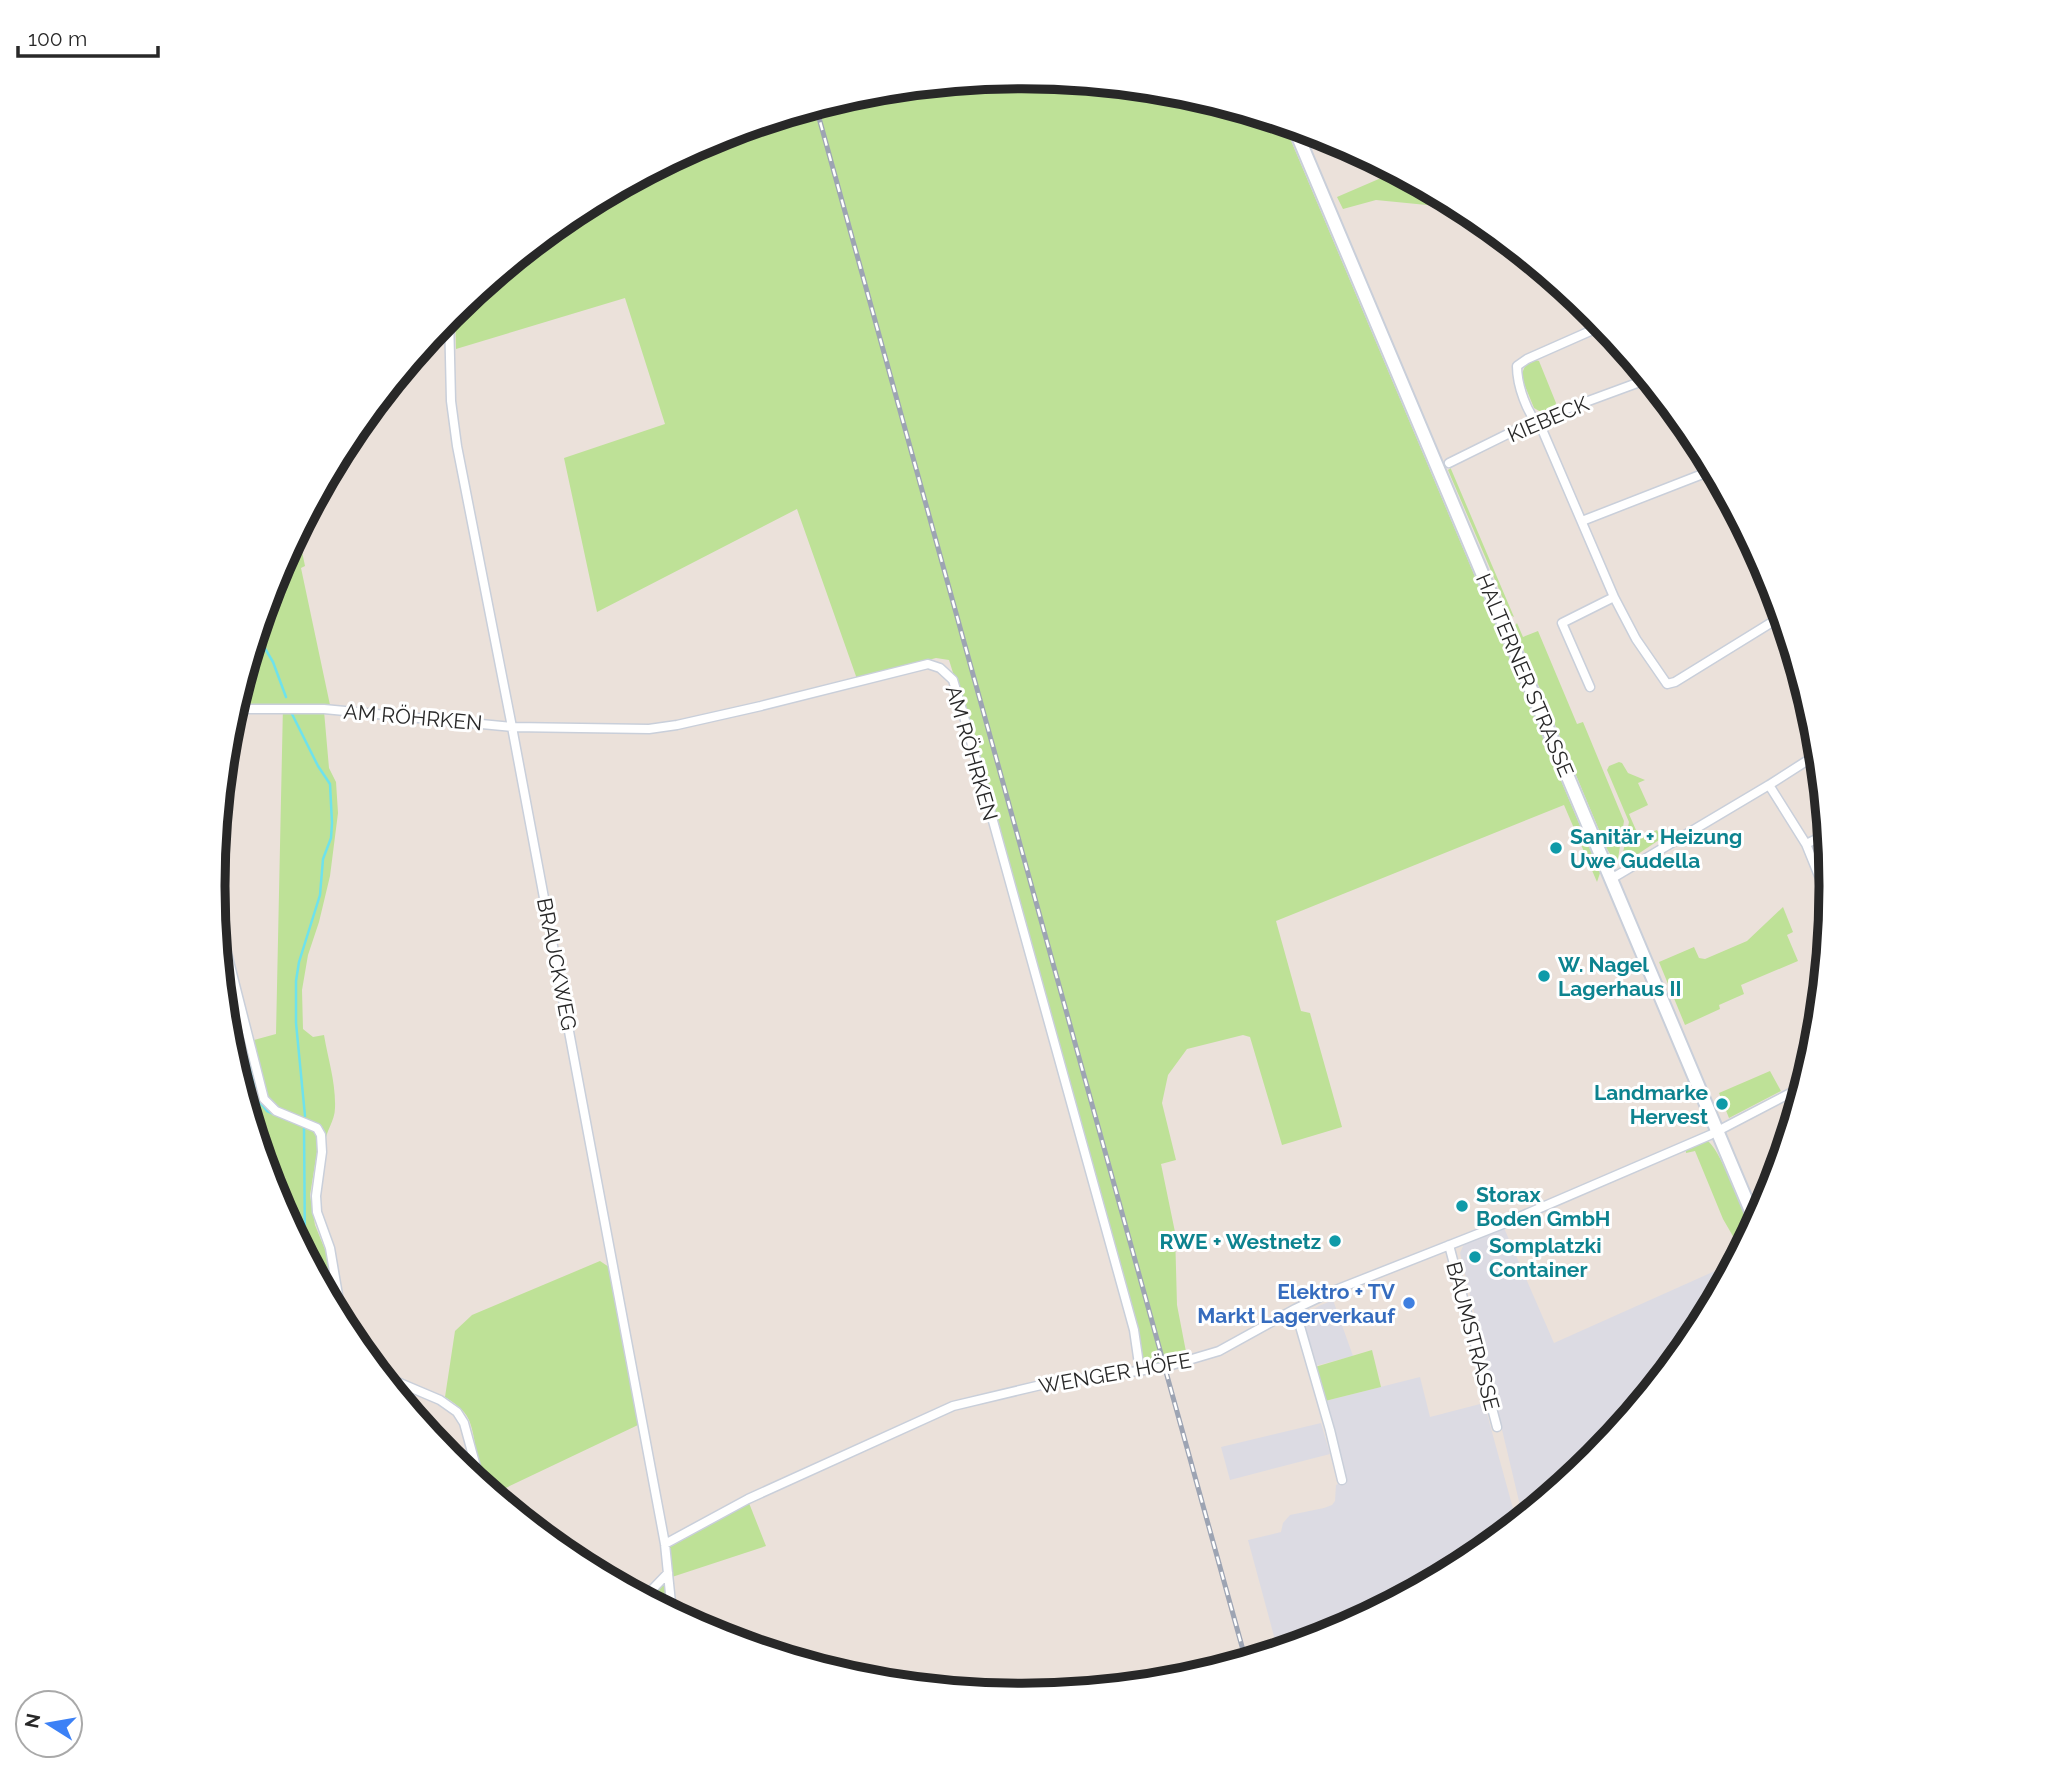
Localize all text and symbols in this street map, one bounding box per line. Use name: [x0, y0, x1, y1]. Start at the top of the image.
scale bar: [18, 14, 158, 58]
text: 100 m: [28, 26, 87, 51]
street label: KIEBECK: [1504, 391, 1593, 447]
street label: HALTERNER STRASSE: [1471, 570, 1579, 780]
street label: AM RÖHRKEN: [941, 683, 1003, 823]
street label: AM RÖHRKEN: [343, 698, 483, 736]
place label: Sanitär + Heizung Uwe Gudella: [1570, 824, 1742, 873]
marker: Sanitär + Heizung Uwe Gudella: [1548, 840, 1564, 856]
street label: BRAUCKWEG: [532, 896, 582, 1032]
place label: W. Nagel Lagerhaus II: [1558, 952, 1681, 1001]
marker: W. Nagel Lagerhaus II: [1536, 968, 1552, 984]
place label: Landmarke Hervest: [1594, 1080, 1708, 1129]
marker: Landmarke Hervest: [1714, 1096, 1730, 1112]
place label: Storax Boden GmbH: [1476, 1182, 1610, 1231]
marker: Storax Boden GmbH: [1454, 1198, 1470, 1214]
place label: RWE + Westnetz: [1159, 1229, 1321, 1254]
marker: RWE + Westnetz: [1327, 1233, 1343, 1249]
place label: Somplatzki Container: [1489, 1233, 1602, 1282]
marker: Somplatzki Container: [1467, 1249, 1483, 1265]
street label: BAUMSTRASSE: [1441, 1259, 1505, 1413]
place label: Elektro + TV Markt Lagerverkauf: [1197, 1279, 1396, 1328]
marker: Elektro + TV Markt Lagerverkauf: [1401, 1295, 1417, 1311]
street label: WENGER HÖFE: [1037, 1347, 1193, 1399]
north arrow: [14, 1689, 84, 1759]
text: N: [20, 1712, 44, 1730]

